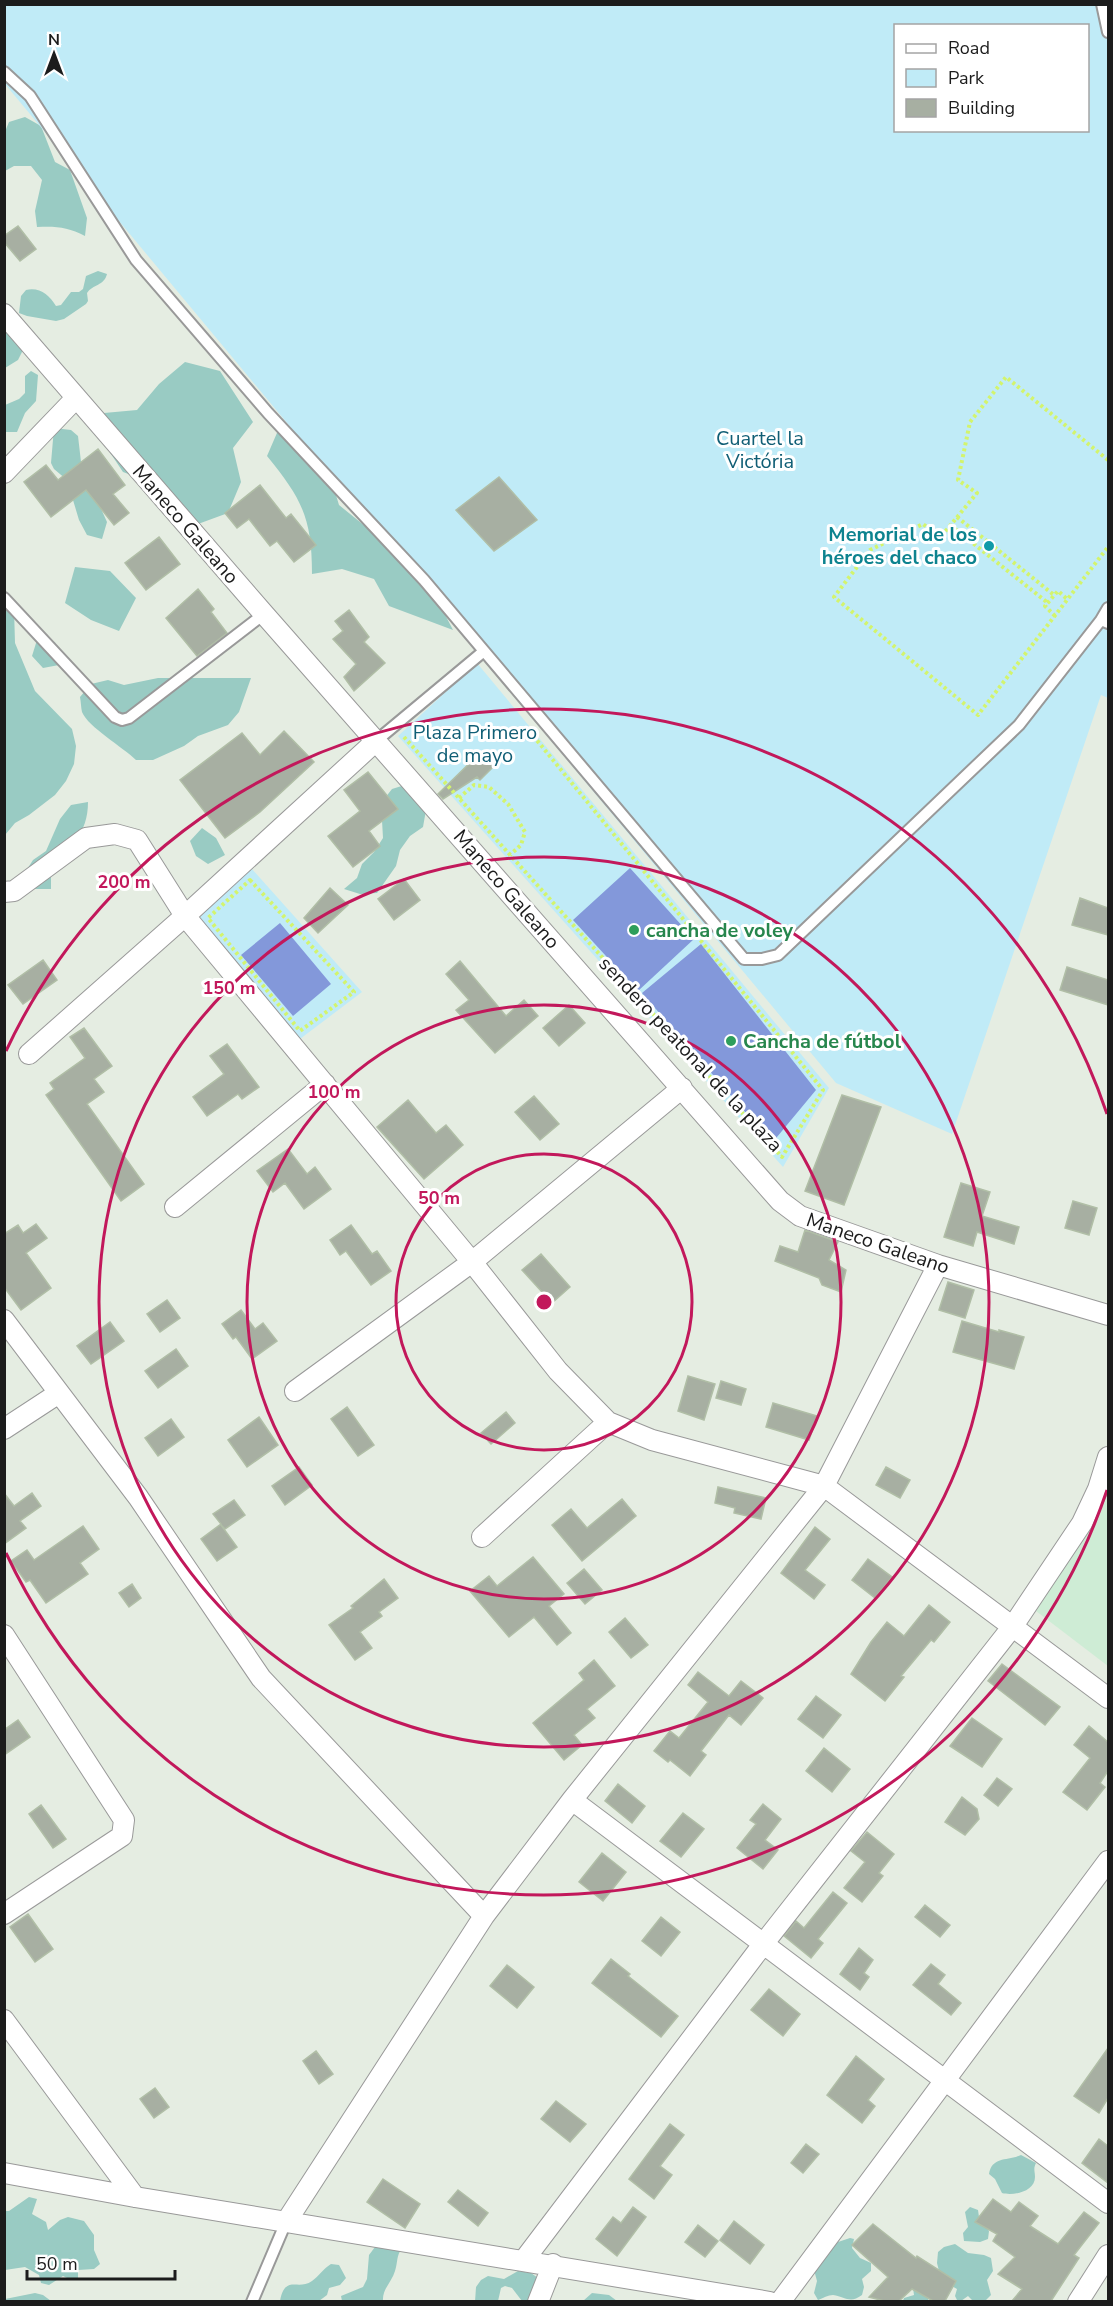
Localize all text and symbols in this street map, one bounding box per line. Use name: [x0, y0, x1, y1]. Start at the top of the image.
north arrow: [24, 24, 84, 84]
legend: [894, 24, 1089, 132]
text: N: [48, 29, 60, 51]
text: Road: [948, 36, 990, 60]
text: Park: [948, 66, 985, 90]
text: Building: [948, 96, 1015, 120]
park label: Cuartel la Victória: [716, 425, 804, 475]
street label: Maneco Galeano: [126, 459, 245, 590]
place label: Memorial de los héroes del chaco: [822, 521, 977, 571]
marker: Memorial de los héroes del chaco: [982, 539, 996, 553]
park label: Plaza Primero de mayo: [413, 719, 537, 769]
street label: Maneco Galeano: [447, 824, 566, 955]
text: 200 m: [97, 870, 151, 894]
place label: cancha de voley: [646, 917, 794, 944]
marker: cancha de voley: [627, 923, 641, 937]
street label: sendero peatonal de la plaza: [593, 951, 789, 1158]
text: 150 m: [202, 976, 256, 1000]
place label: Cancha de fútbol: [743, 1028, 902, 1055]
marker: Cancha de fútbol: [724, 1034, 738, 1048]
text: 100 m: [307, 1080, 361, 1104]
text: 50 m: [418, 1186, 460, 1210]
street label: Maneco Galeano: [803, 1206, 953, 1281]
centre of rings: [534, 1292, 554, 1312]
scale bar: [27, 2243, 176, 2281]
text: 50 m: [36, 2252, 78, 2276]

